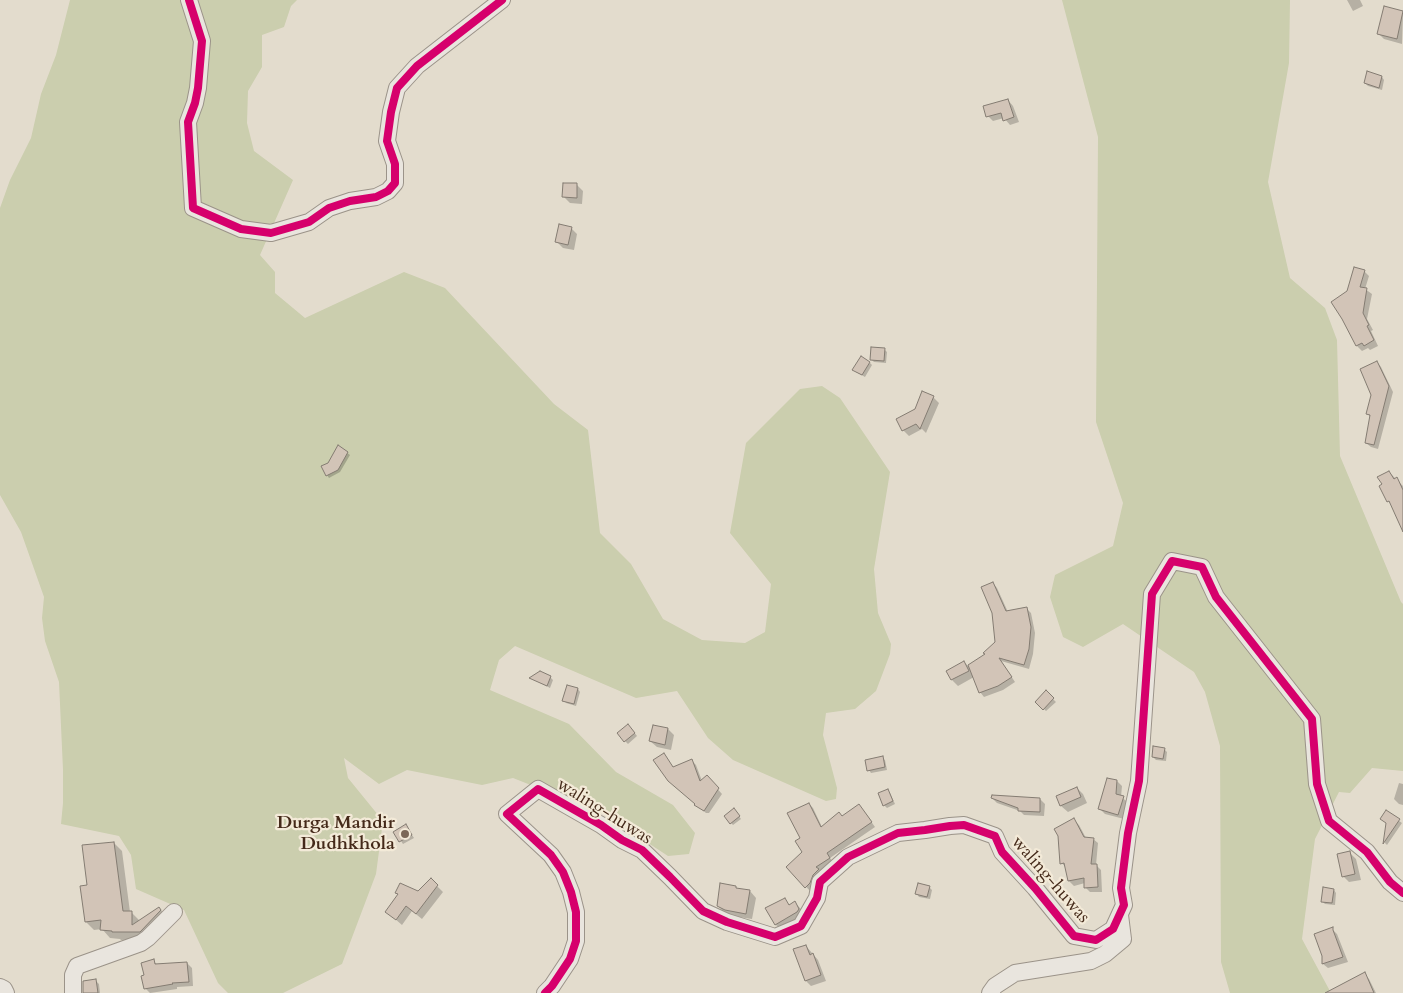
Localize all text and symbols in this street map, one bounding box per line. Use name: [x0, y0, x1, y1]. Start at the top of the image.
street label: waling-huwas: [552, 774, 656, 850]
place label: Durga Mandir Dudhkhola: [277, 813, 395, 856]
marker: Durga Mandir Dudhkhola: [399, 828, 411, 840]
street label: waling-huwas: [1006, 832, 1094, 928]

